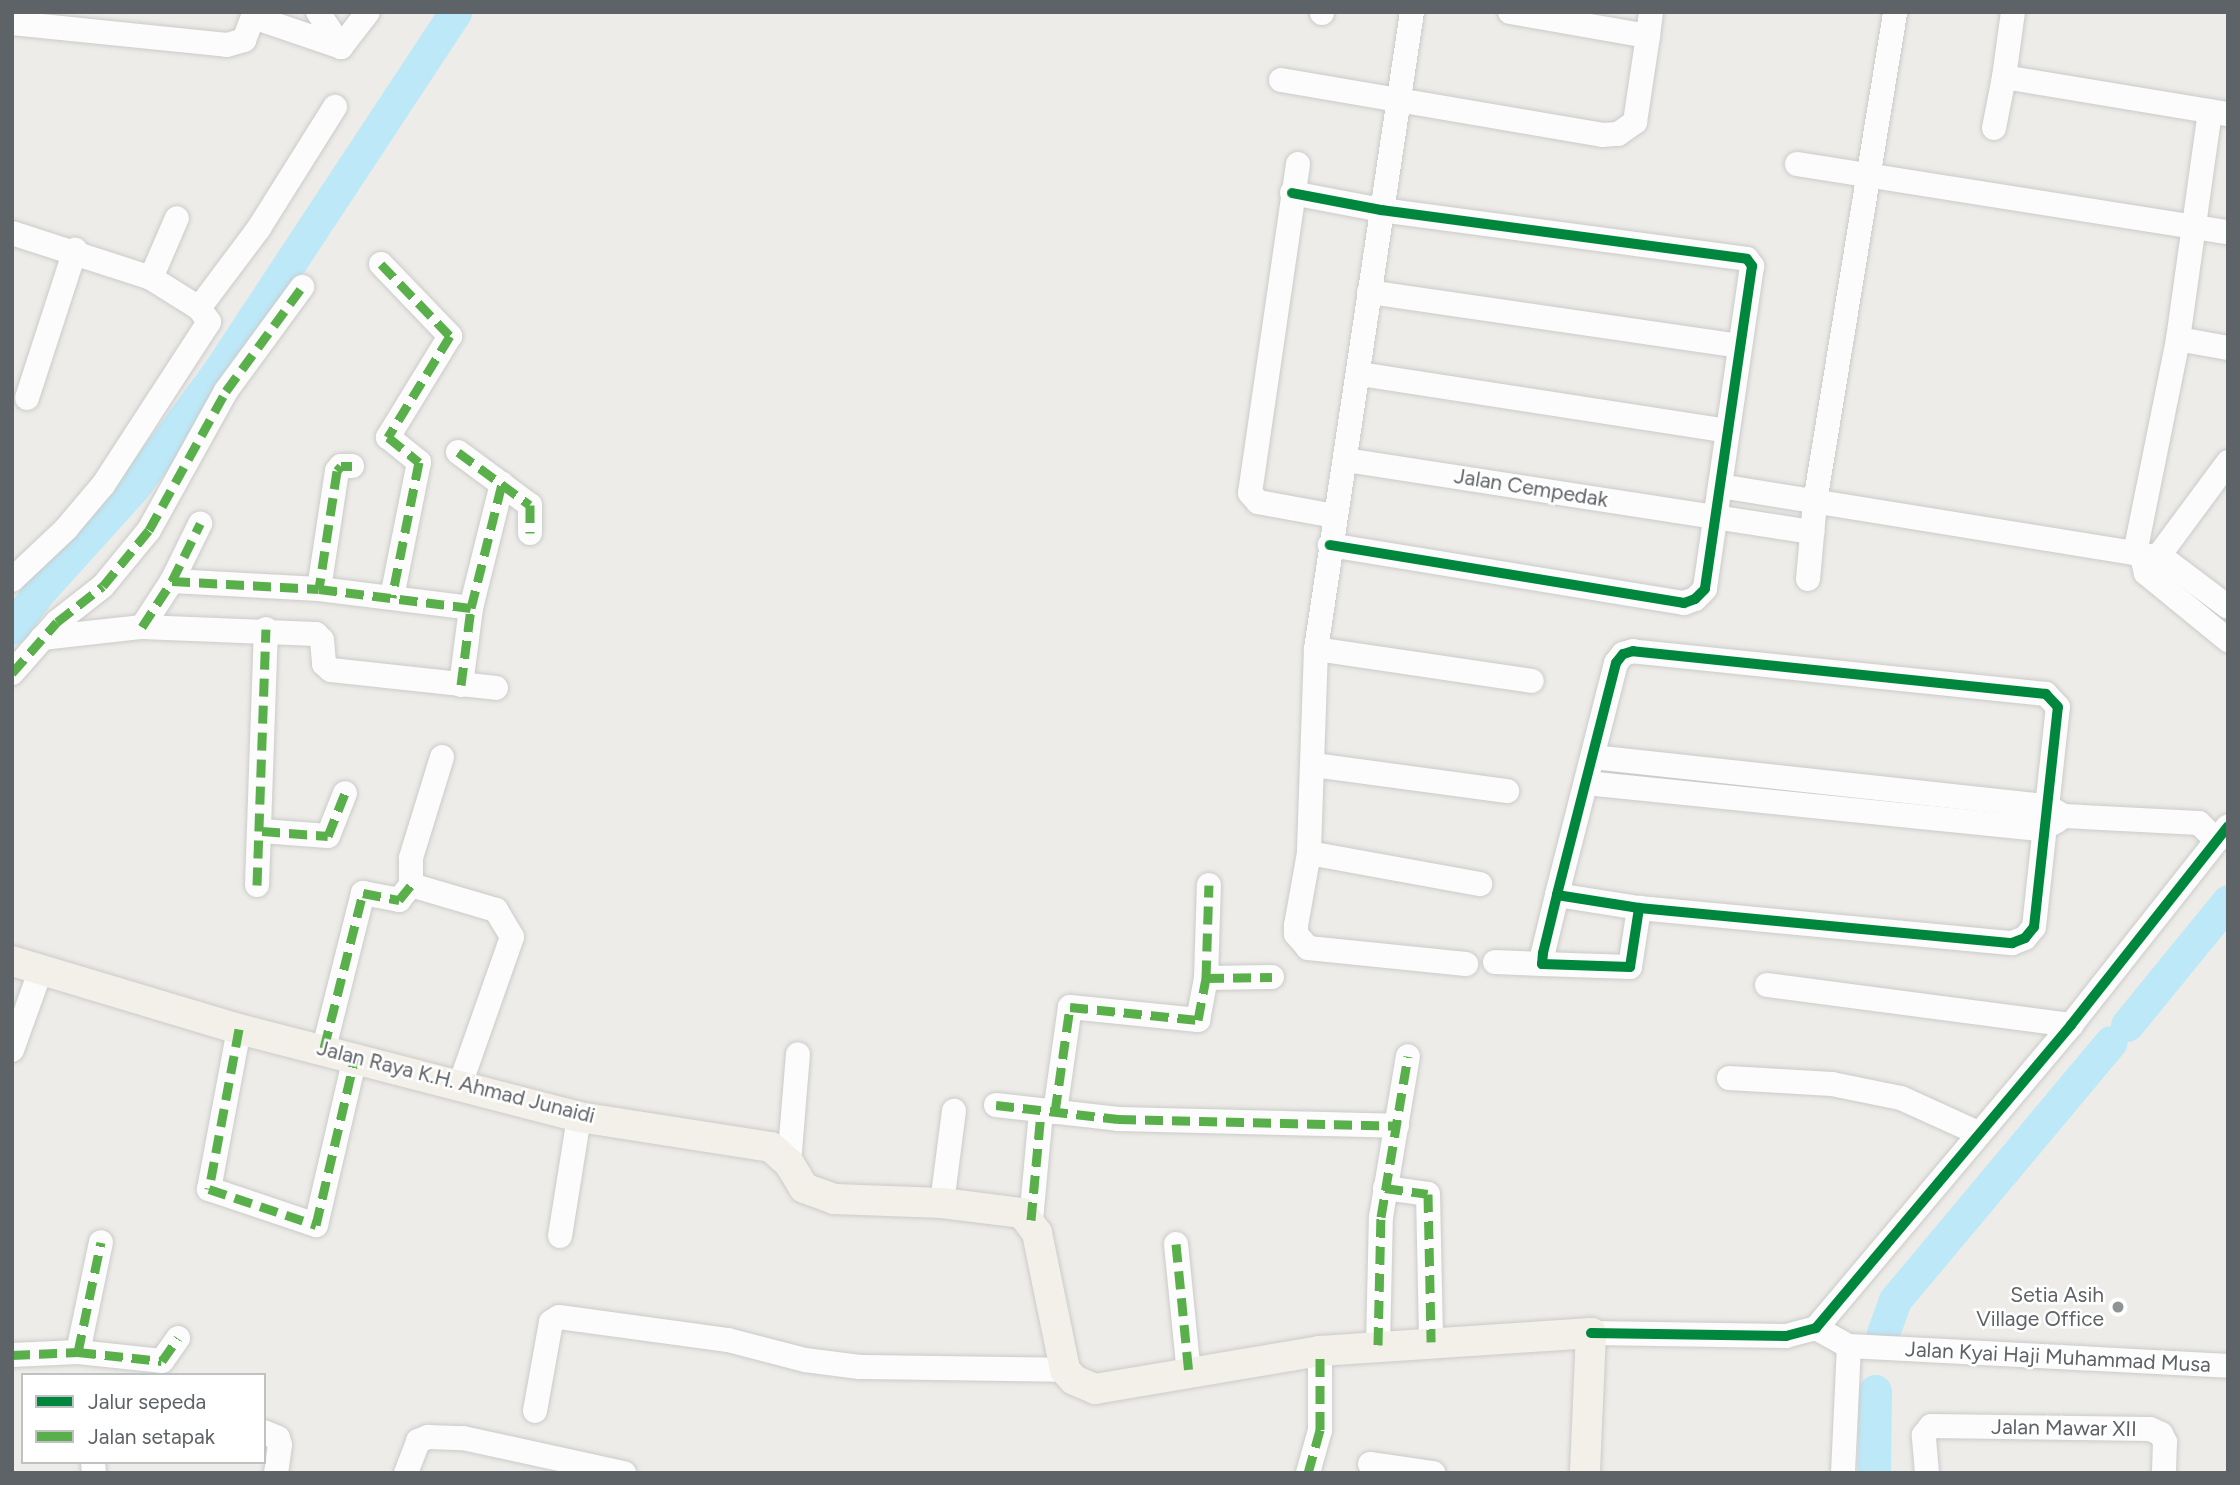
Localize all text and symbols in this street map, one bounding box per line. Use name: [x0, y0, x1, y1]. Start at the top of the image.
street label: Jalan Cempedak: [1452, 463, 1610, 513]
street label: Jalan Raya K.H. Ahmad Junaidi: [314, 1035, 598, 1129]
place label: Setia Asih Village Office: [1976, 1282, 2104, 1332]
marker: Setia Asih Village Office: [2110, 1299, 2126, 1315]
street label: Jalan Kyai Haji Muhammad Musa: [1905, 1336, 2211, 1378]
legend: [21, 1373, 266, 1464]
text: Jalur sepeda: [88, 1389, 206, 1414]
street label: Jalan Mawar XII: [1991, 1414, 2137, 1442]
text: Jalan setapak: [88, 1424, 215, 1449]

